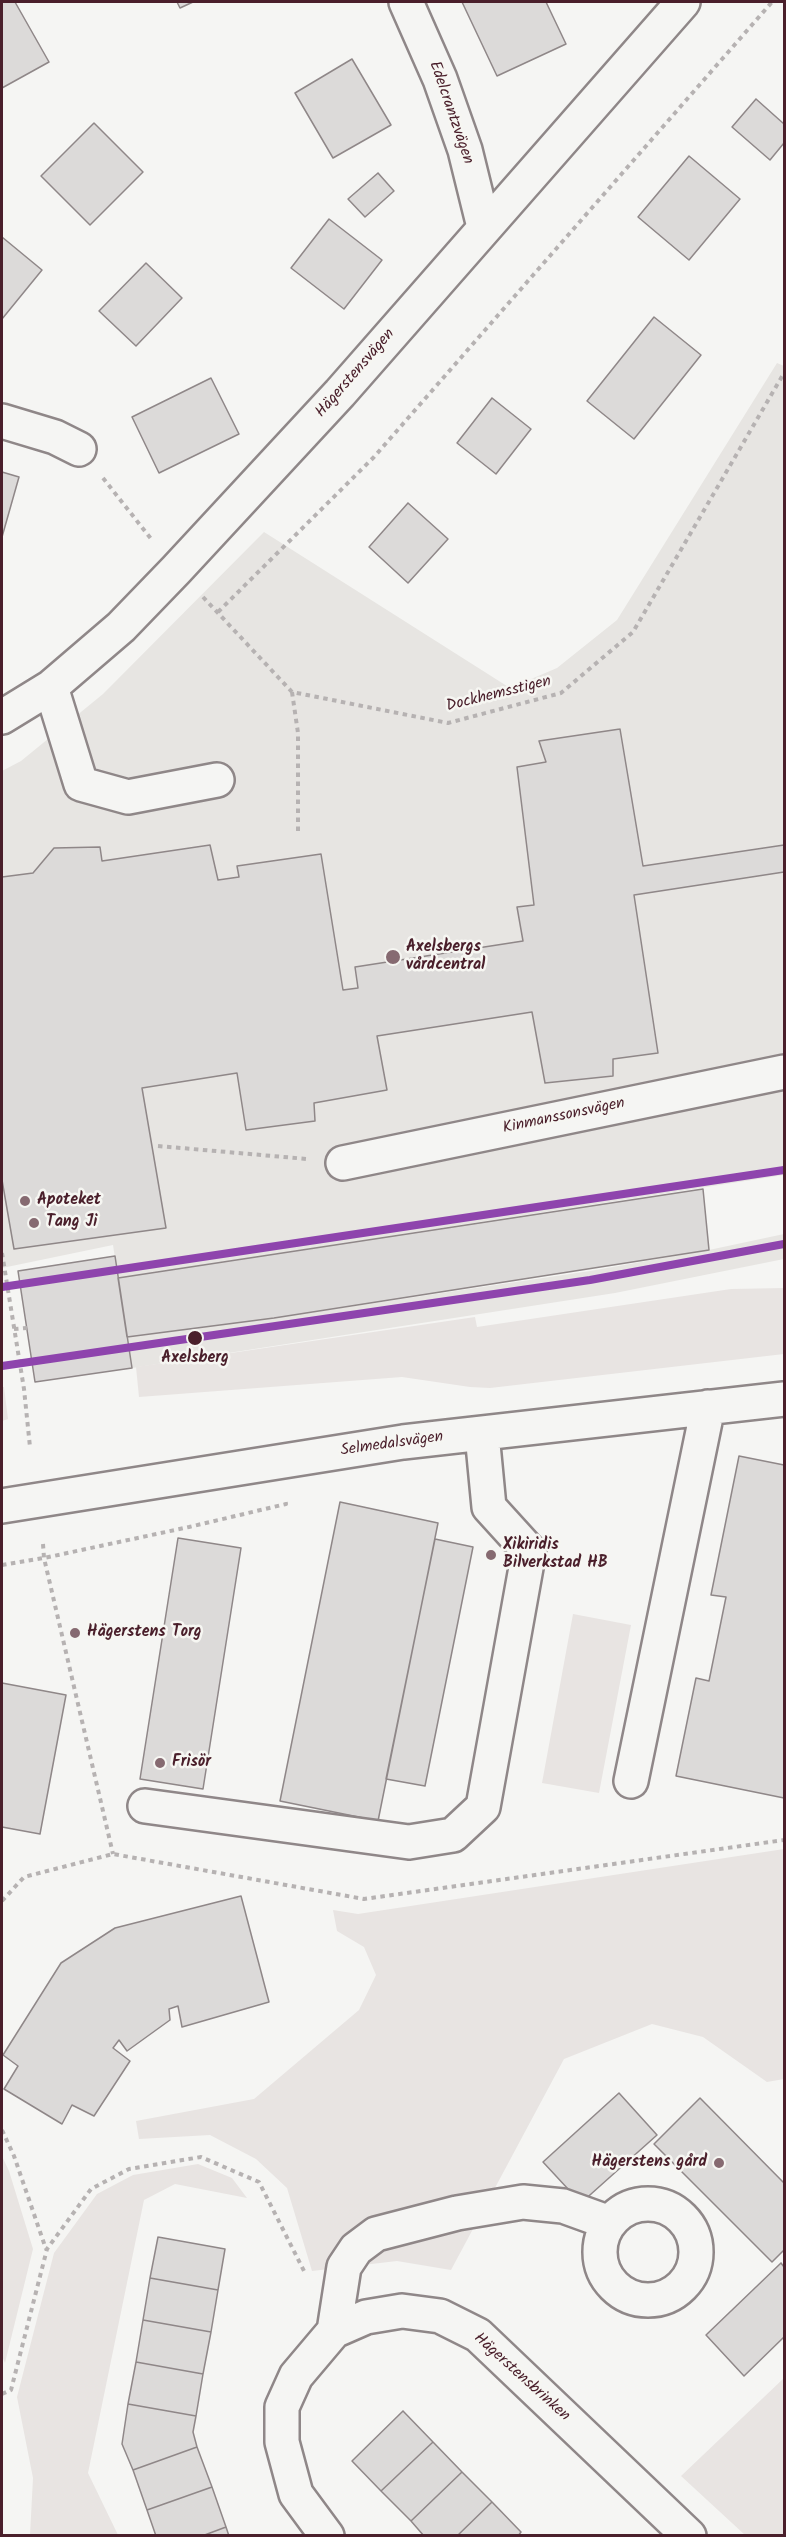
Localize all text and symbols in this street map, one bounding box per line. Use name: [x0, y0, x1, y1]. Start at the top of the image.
street label: Edelcrantzvägen: [423, 59, 477, 167]
street label: Hägerstensvägen: [312, 326, 400, 422]
street label: Dockhemsstigen: [444, 673, 554, 717]
place label: Axelsbergs vårdcentral: [406, 938, 485, 976]
marker: Axelsbergs vårdcentral: [384, 948, 402, 966]
street label: Kinmanssonsvägen: [501, 1095, 627, 1139]
place label: Apoteket: [37, 1191, 101, 1211]
marker: Apoteket: [18, 1194, 32, 1208]
place label: Tang Ji: [46, 1213, 98, 1233]
marker: Tang Ji: [27, 1216, 41, 1230]
marker: Axelsberg: [186, 1329, 204, 1347]
place label: Axelsberg: [161, 1349, 229, 1369]
street label: Selmedalsvägen: [339, 1428, 445, 1462]
place label: Xikiridis Bilverkstad HB: [503, 1536, 608, 1574]
marker: Xikiridis Bilverkstad HB: [484, 1548, 498, 1562]
place label: Hägerstens Torg: [87, 1623, 201, 1643]
marker: Hägerstens Torg: [68, 1626, 82, 1640]
place label: Frisör: [172, 1753, 211, 1773]
marker: Frisör: [153, 1756, 167, 1770]
place label: Hägerstens gård: [592, 2153, 707, 2173]
marker: Hägerstens gård: [712, 2156, 726, 2170]
street label: Hägerstensbrinken: [469, 2330, 573, 2426]

